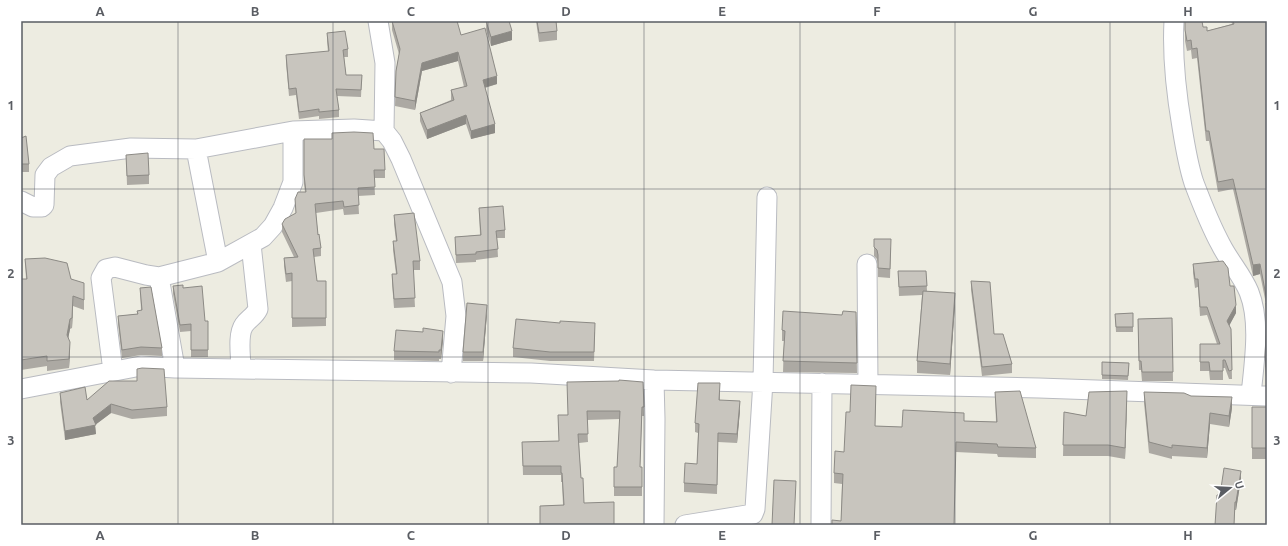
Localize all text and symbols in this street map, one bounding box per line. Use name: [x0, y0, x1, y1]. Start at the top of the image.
text: A: [95, 4, 105, 18]
text: B: [251, 4, 260, 18]
text: C: [407, 4, 416, 18]
text: D: [561, 4, 571, 18]
text: E: [718, 4, 726, 18]
text: F: [873, 4, 881, 18]
text: G: [1029, 4, 1038, 18]
text: H: [1183, 4, 1193, 18]
text: 1: [7, 98, 15, 112]
text: 1: [1273, 98, 1281, 112]
text: 2: [7, 266, 15, 280]
text: 2: [1273, 266, 1281, 280]
text: 3: [7, 433, 15, 447]
text: 3: [1273, 433, 1281, 447]
north arrow: [1210, 468, 1250, 508]
text: U: [1233, 479, 1246, 490]
text: A: [95, 528, 105, 542]
text: B: [251, 528, 260, 542]
text: C: [407, 528, 416, 542]
text: D: [561, 528, 571, 542]
text: E: [718, 528, 726, 542]
text: F: [873, 528, 881, 542]
text: G: [1029, 528, 1038, 542]
text: H: [1183, 528, 1193, 542]

